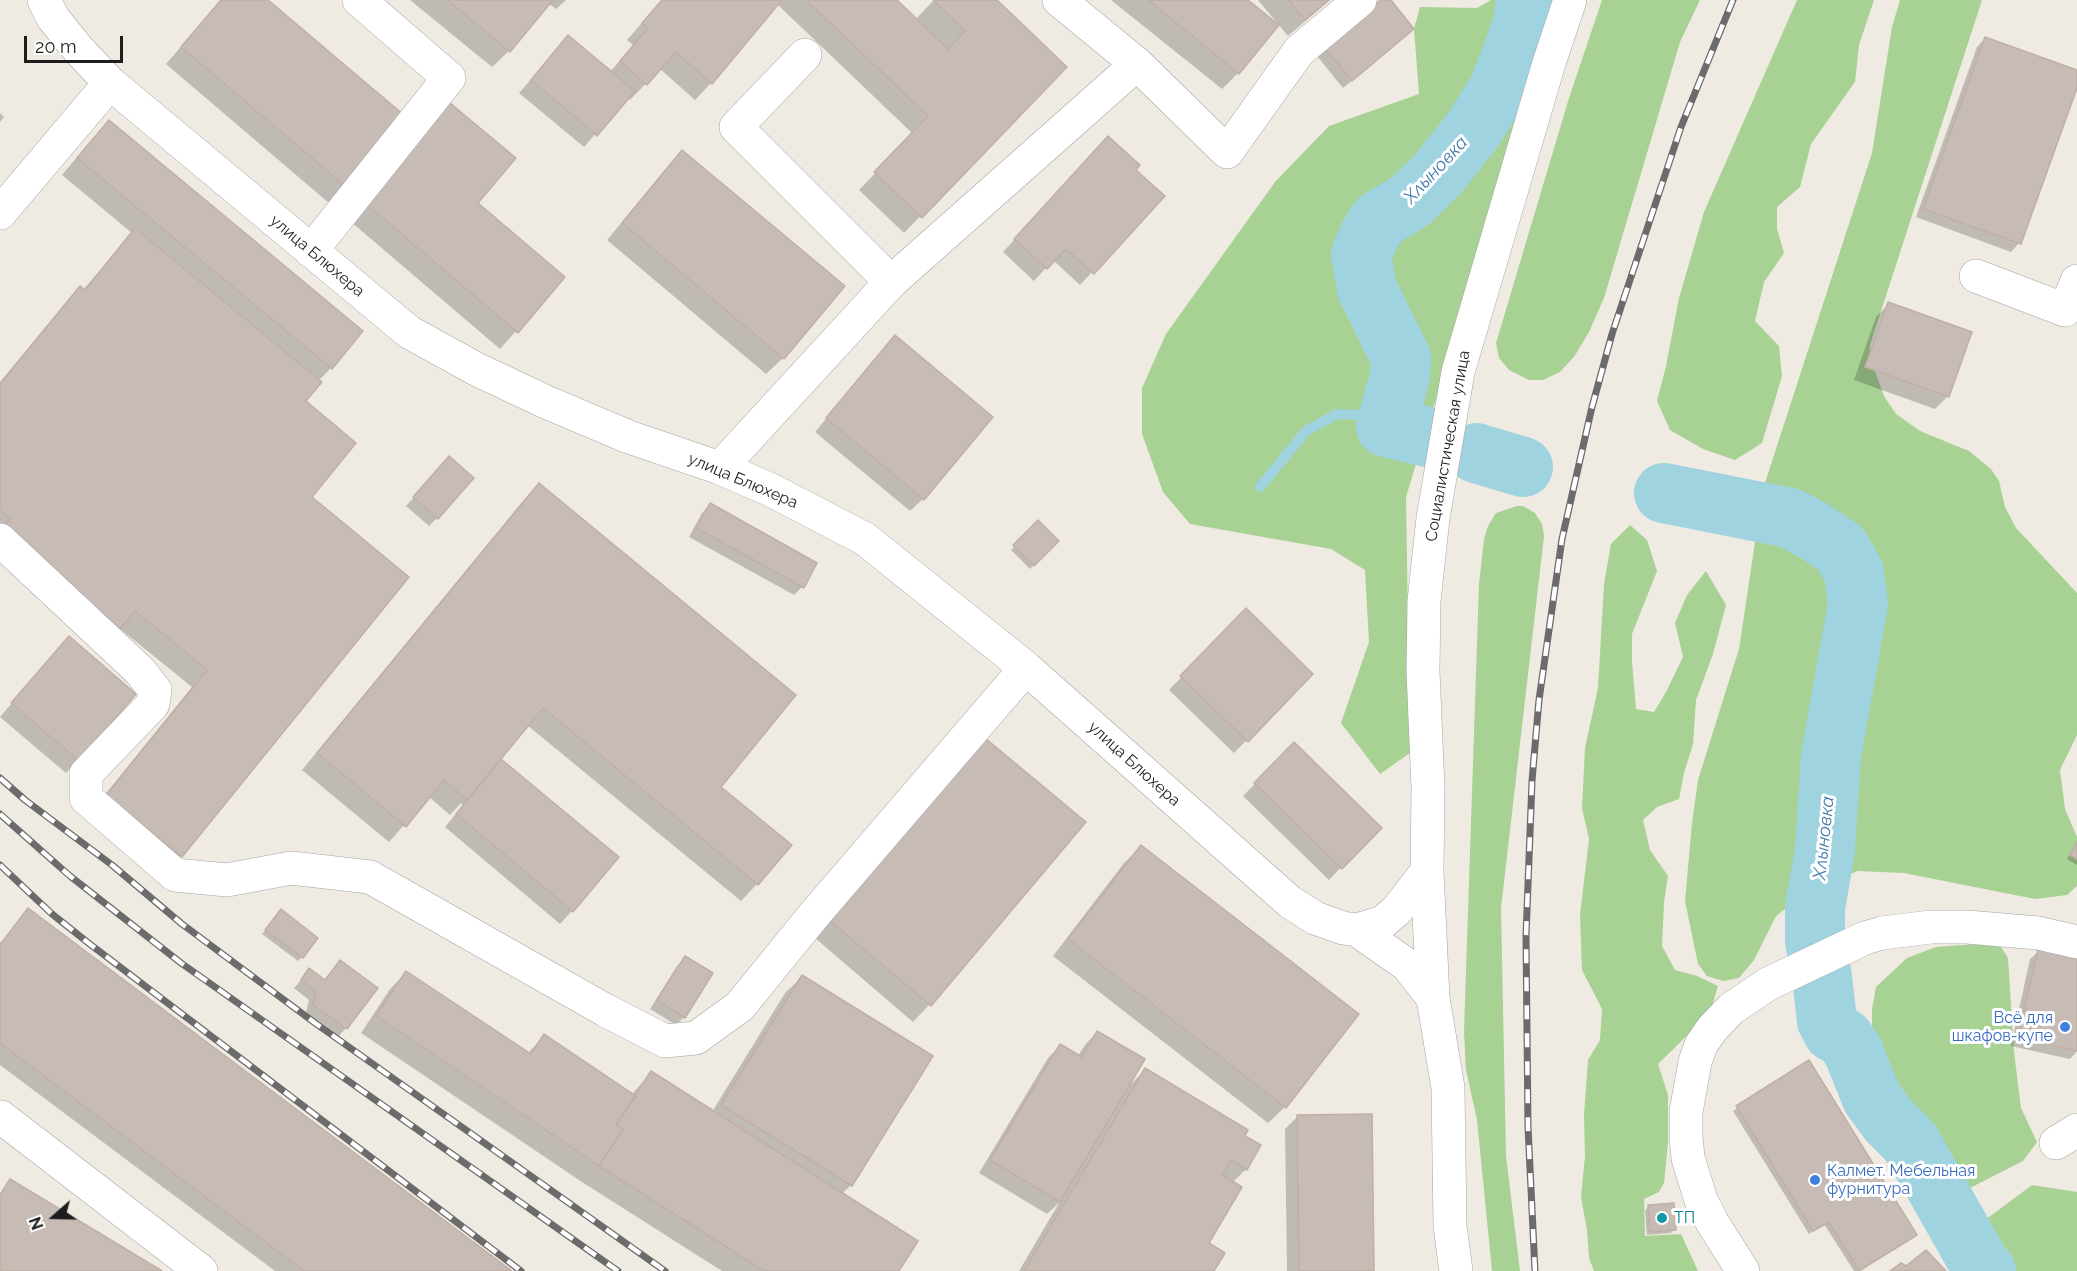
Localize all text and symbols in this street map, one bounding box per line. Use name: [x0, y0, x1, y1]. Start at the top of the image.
scale bar: [27, 24, 126, 62]
text: 20 m: [35, 36, 77, 57]
water label: Хлыновка: [1400, 132, 1472, 208]
street label: улица Блюхера: [266, 211, 368, 301]
street label: Социалистическая улица: [1422, 349, 1474, 543]
street label: улица Блюхера: [685, 449, 801, 513]
street label: улица Блюхера: [1084, 718, 1184, 810]
water label: Хлыновка: [1809, 795, 1839, 881]
place label: Всё для шкафов-купе: [1952, 1008, 2053, 1046]
marker: Всё для шкафов-купе: [2058, 1020, 2072, 1034]
place label: Калмет. Мебельная фурнитура: [1827, 1161, 1975, 1199]
marker: Калмет. Мебельная фурнитура: [1808, 1173, 1822, 1187]
north arrow: [24, 1187, 84, 1247]
place label: ТП: [1674, 1208, 1695, 1228]
marker: ТП: [1655, 1211, 1669, 1225]
text: N: [26, 1214, 48, 1232]

